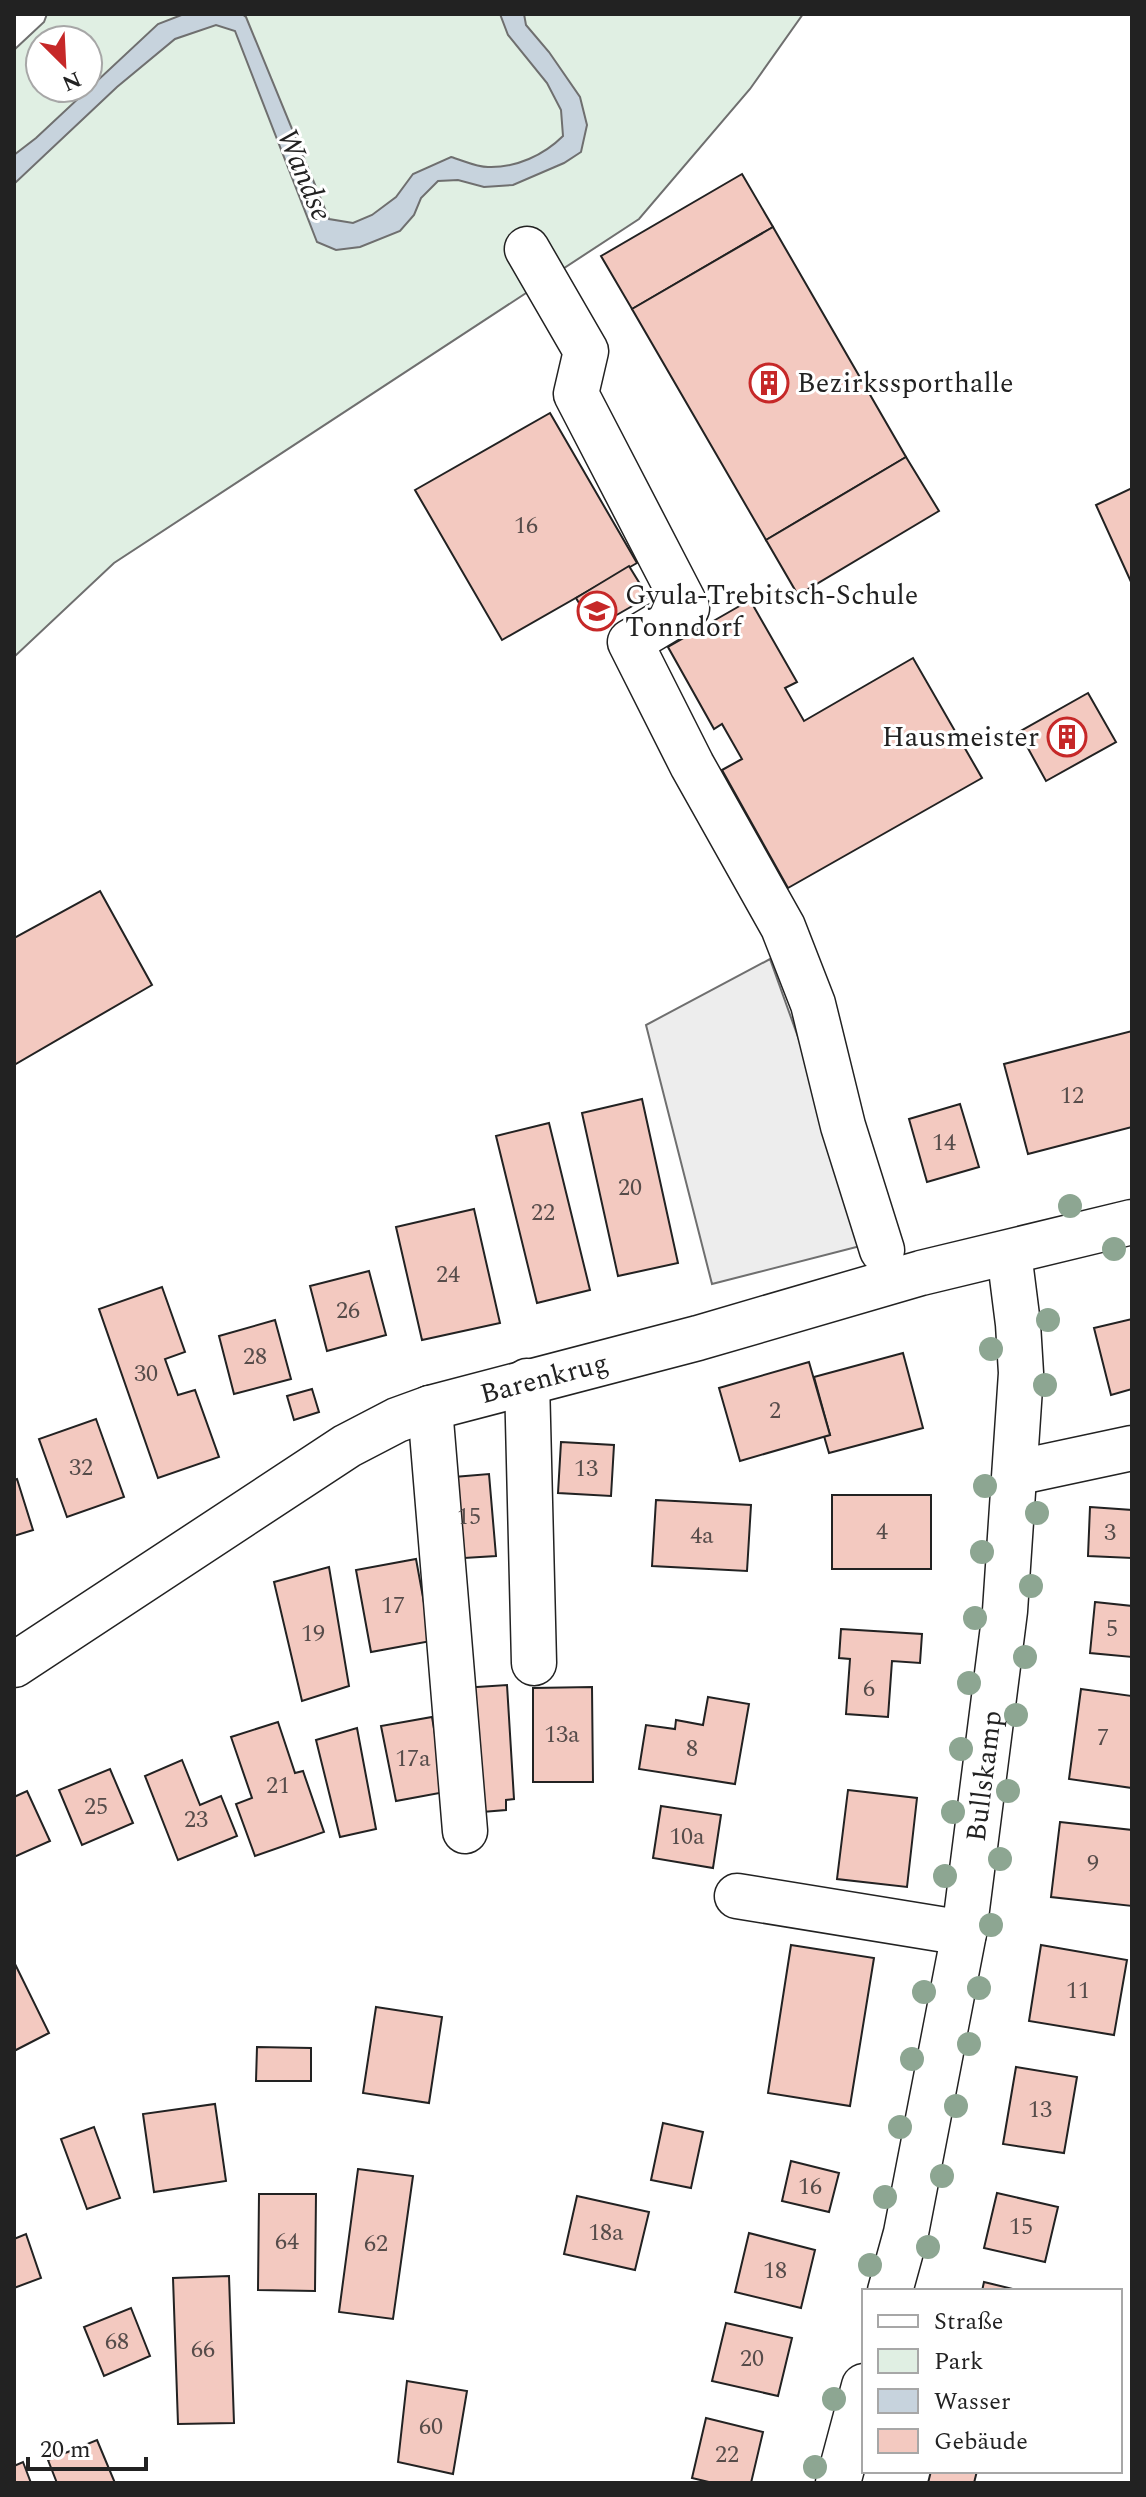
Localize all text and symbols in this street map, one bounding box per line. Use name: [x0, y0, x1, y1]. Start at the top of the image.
north arrow: [24, 24, 104, 104]
text: N: [57, 62, 86, 100]
water label: Wandse: [264, 121, 344, 229]
building icon: Bezirkssporthalle: [748, 362, 790, 404]
place label: Bezirkssporthalle: [797, 362, 1014, 405]
house number: 16: [514, 508, 538, 544]
place label: Gyula-Trebitsch-Schule Tonndorf: [625, 574, 918, 649]
school or university icon: Gyula-Trebitsch-Schule Tonndorf: [576, 590, 618, 632]
place label: Hausmeister: [882, 716, 1039, 759]
building icon: Hausmeister: [1046, 716, 1088, 758]
house number: 12: [1060, 1078, 1084, 1114]
house number: 14: [932, 1125, 956, 1161]
house number: 20: [618, 1170, 642, 1206]
house number: 22: [531, 1195, 555, 1231]
house number: 24: [436, 1257, 460, 1293]
house number: 26: [336, 1293, 360, 1329]
house number: 28: [243, 1339, 267, 1375]
street label: Barenkrug: [475, 1341, 613, 1416]
house number: 30: [134, 1356, 158, 1392]
house number: 2: [769, 1393, 781, 1429]
house number: 32: [69, 1450, 93, 1486]
house number: 13: [574, 1451, 598, 1487]
house number: 15: [457, 1499, 481, 1535]
house number: 4: [876, 1514, 888, 1550]
house number: 3: [1104, 1515, 1116, 1551]
house number: 4a: [690, 1518, 714, 1554]
house number: 17: [381, 1588, 405, 1624]
house number: 5: [1106, 1611, 1118, 1647]
house number: 19: [301, 1616, 325, 1652]
house number: 6: [863, 1671, 875, 1707]
street label: Bullskamp: [954, 1708, 1014, 1844]
house number: 13a: [544, 1717, 580, 1753]
house number: 7: [1097, 1720, 1109, 1756]
house number: 8: [686, 1731, 698, 1767]
house number: 17a: [395, 1741, 431, 1777]
house number: 21: [266, 1768, 290, 1804]
house number: 25: [84, 1789, 108, 1825]
house number: 23: [184, 1802, 208, 1838]
house number: 10a: [669, 1819, 705, 1855]
house number: 9: [1087, 1846, 1099, 1882]
house number: 11: [1066, 1973, 1090, 2009]
house number: 13: [1028, 2092, 1052, 2128]
house number: 16: [798, 2169, 822, 2205]
house number: 15: [1009, 2209, 1033, 2245]
house number: 18a: [588, 2215, 624, 2251]
house number: 64: [275, 2224, 299, 2260]
house number: 62: [364, 2226, 388, 2262]
house number: 18: [763, 2253, 787, 2289]
legend: [862, 2289, 1122, 2473]
text: Straße: [934, 2304, 1003, 2340]
house number: 68: [105, 2324, 129, 2360]
house number: 66: [191, 2332, 215, 2368]
house number: 20: [740, 2341, 764, 2377]
text: Park: [934, 2344, 984, 2380]
text: Wasser: [934, 2384, 1010, 2420]
house number: 60: [419, 2409, 443, 2445]
scale bar: [28, 2421, 146, 2471]
text: Gebäude: [934, 2424, 1028, 2460]
text: 20 m: [40, 2432, 91, 2468]
house number: 22: [715, 2437, 739, 2473]

